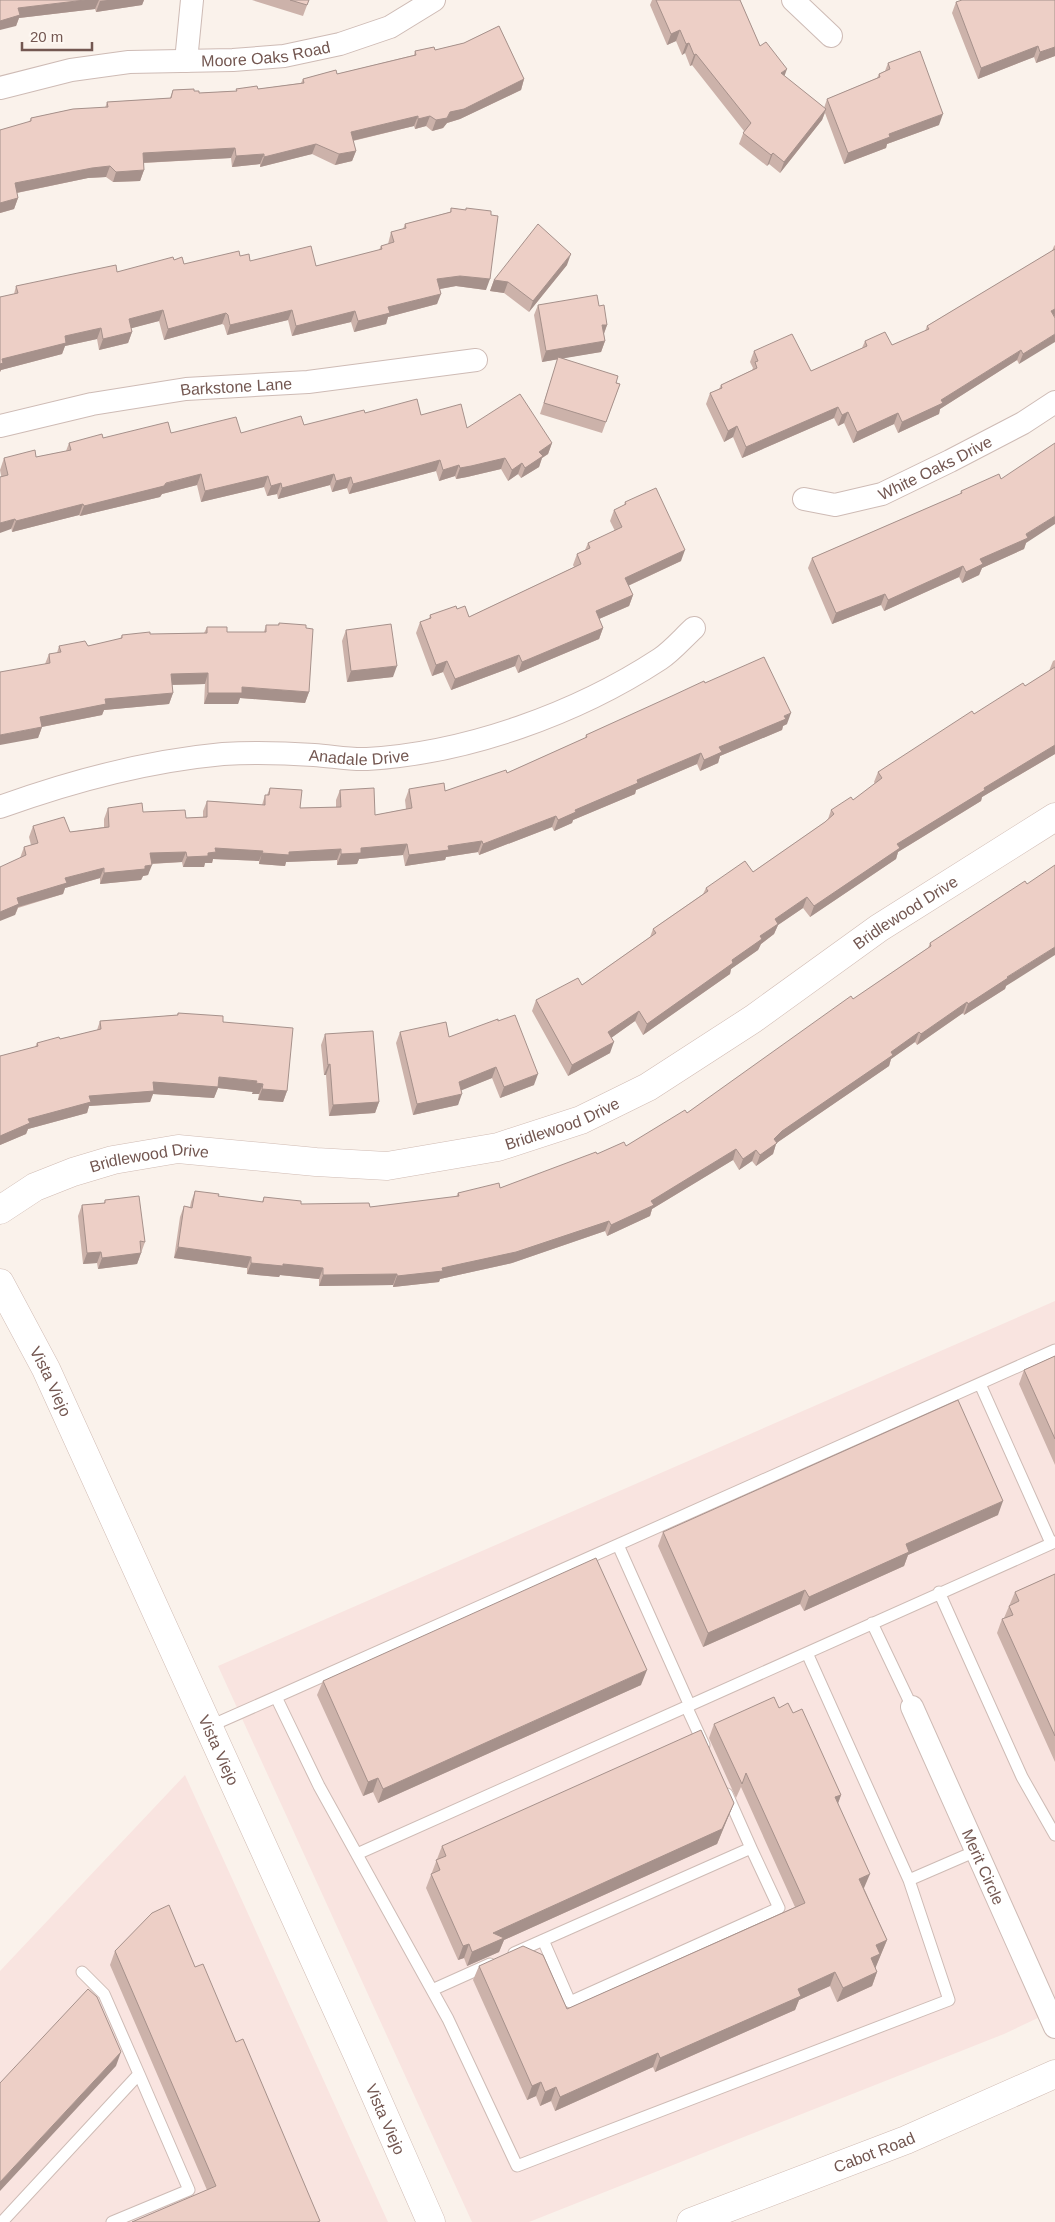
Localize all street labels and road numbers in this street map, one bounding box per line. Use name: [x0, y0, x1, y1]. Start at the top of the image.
street label: Moore Oaks Road: [201, 38, 332, 70]
street label: Barkstone Lane: [179, 375, 293, 399]
street label: White Oaks Drive: [876, 433, 995, 503]
street label: Anadale Drive: [308, 747, 410, 768]
street label: Bridlewood Drive: [850, 872, 961, 953]
street label: Bridlewood Drive: [503, 1094, 622, 1153]
street label: Bridlewood Drive: [88, 1140, 210, 1176]
street label: Vista Viejo: [27, 1344, 74, 1419]
street label: Vista Viejo: [195, 1713, 242, 1788]
street label: Merit Circle: [959, 1827, 1007, 1907]
street label: Vista Viejo: [362, 2081, 408, 2157]
street label: Cabot Road: [831, 2129, 918, 2176]

